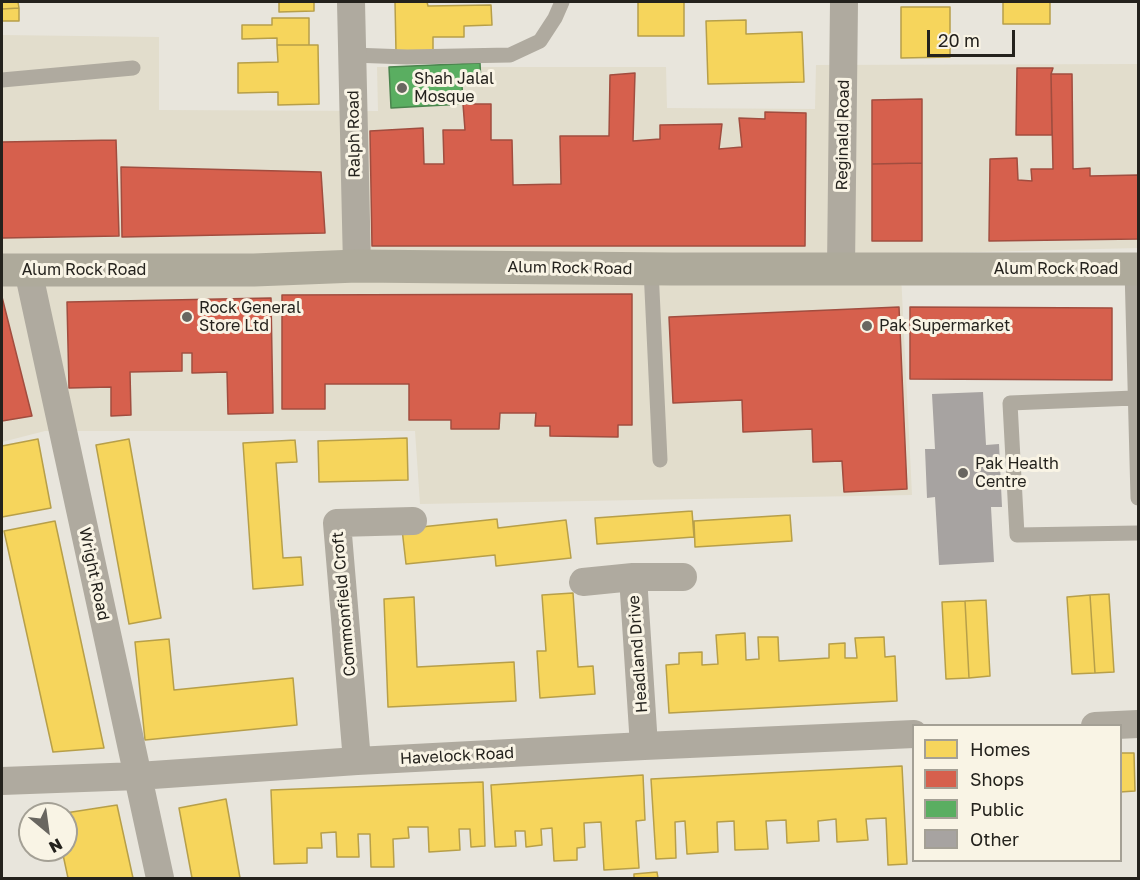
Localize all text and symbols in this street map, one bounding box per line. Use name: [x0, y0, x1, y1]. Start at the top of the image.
scale bar: [930, 18, 1018, 56]
text: 20 m: [938, 29, 980, 51]
place label: Shah Jalal Mosque: [414, 69, 494, 107]
street label: Reginald Road: [832, 79, 854, 191]
marker: Shah Jalal Mosque: [395, 81, 409, 95]
street label: Ralph Road: [344, 90, 364, 178]
street label: Alum Rock Road: [508, 257, 632, 279]
street label: Alum Rock Road: [994, 259, 1118, 279]
street label: Alum Rock Road: [22, 260, 146, 280]
place label: Rock General Store Ltd: [199, 298, 301, 336]
marker: Rock General Store Ltd: [180, 310, 194, 324]
place label: Pak Supermarket: [879, 316, 1011, 336]
marker: Pak Supermarket: [860, 319, 874, 333]
place label: Pak Health Centre: [975, 454, 1059, 492]
marker: Pak Health Centre: [956, 466, 970, 480]
street label: Wright Road: [75, 526, 113, 622]
street label: Commonfield Croft: [328, 531, 360, 677]
street label: Headland Drive: [624, 595, 652, 713]
legend: [912, 724, 1122, 862]
text: Homes: [970, 738, 1030, 760]
street label: Havelock Road: [399, 743, 515, 769]
text: Shops: [970, 768, 1024, 790]
text: Public: [970, 798, 1024, 820]
north arrow: [18, 802, 78, 862]
text: Other: [970, 828, 1019, 850]
text: N: [46, 834, 66, 858]

